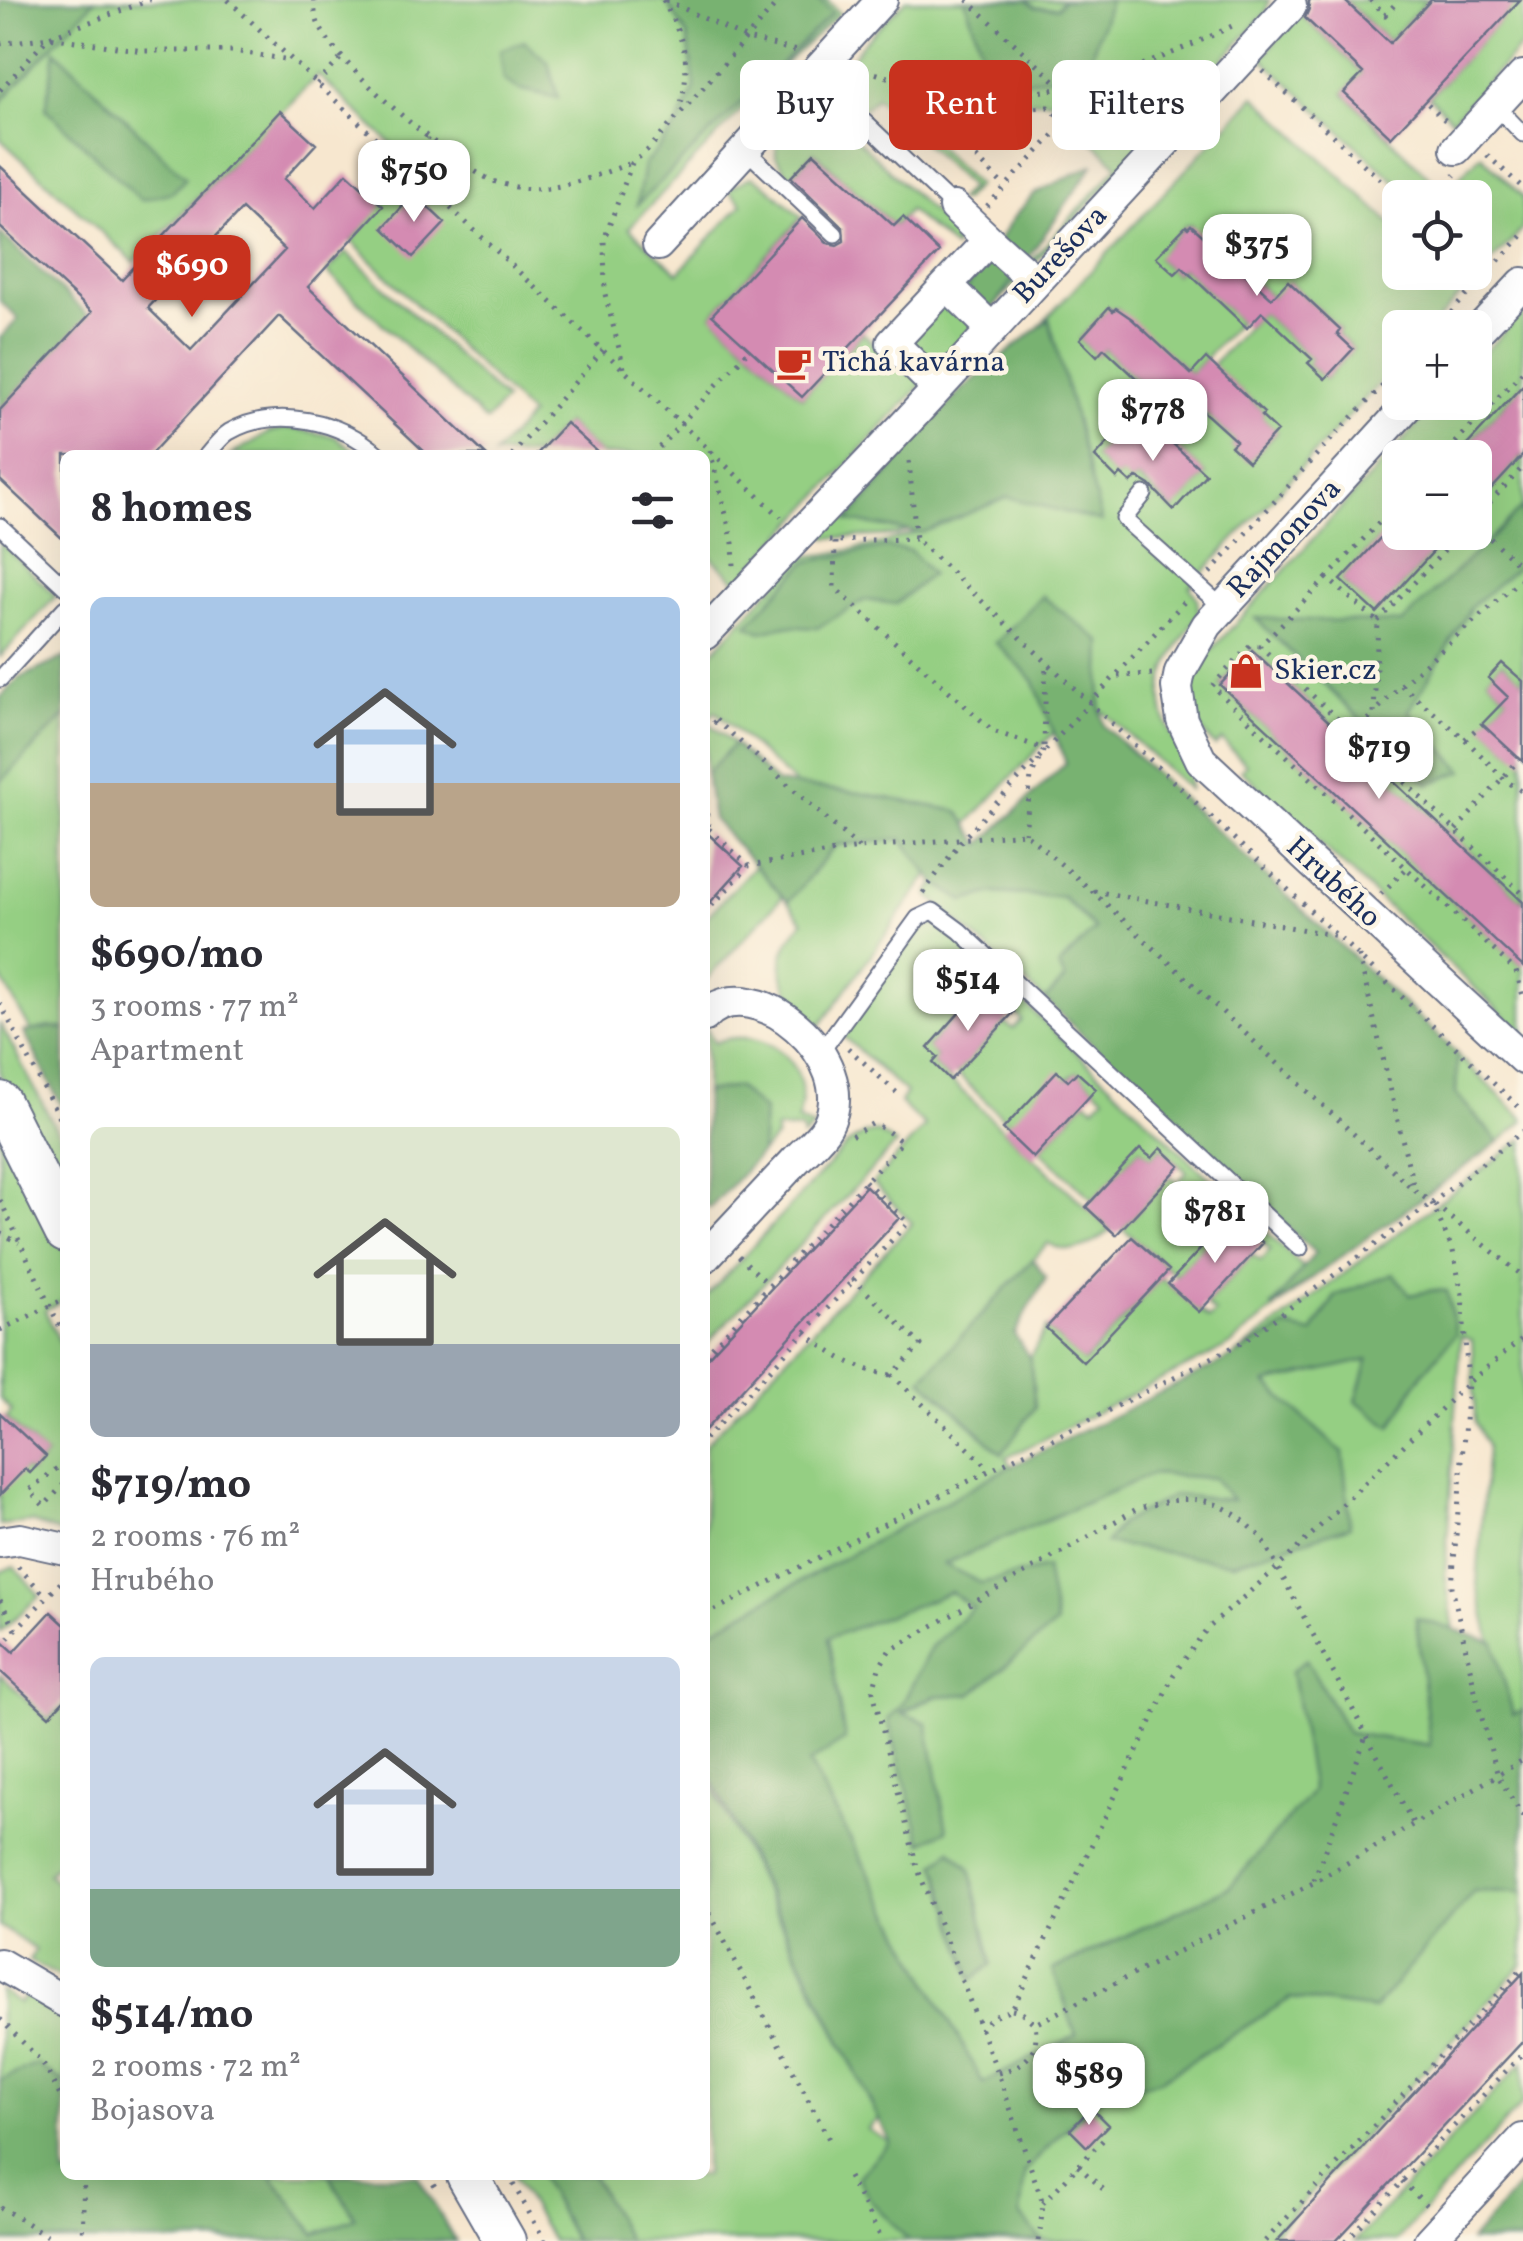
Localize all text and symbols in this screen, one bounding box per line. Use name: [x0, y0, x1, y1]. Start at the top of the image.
chip: Buy: [740, 60, 869, 150]
chip: Rent: [889, 60, 1032, 150]
chip: Filters: [1052, 60, 1220, 150]
pin: $750: [355, 140, 473, 225]
text: $750: [380, 150, 448, 194]
map controls: [1382, 180, 1492, 550]
button: locate: [1382, 180, 1492, 290]
street label: Burešova: [1004, 196, 1118, 314]
pin: $375: [1198, 214, 1316, 299]
text: $375: [1225, 224, 1289, 268]
pin: $690: [133, 235, 251, 320]
text: $690: [155, 245, 229, 289]
button: +: [1382, 310, 1492, 420]
place label: Tichá kavárna: [822, 342, 1005, 384]
cafe icon: Tichá kavárna: [775, 344, 813, 382]
pin: $778: [1094, 379, 1212, 464]
text: $778: [1120, 389, 1186, 433]
button: −: [1382, 440, 1492, 550]
street label: Rajmonova: [1218, 470, 1352, 608]
text: 8 homes: [90, 481, 253, 540]
icon: filters: [625, 483, 680, 538]
place label: Skier.cz: [1274, 650, 1377, 692]
shop icon: Skier.cz: [1227, 652, 1265, 690]
icon: home: [295, 662, 475, 842]
pin: $719: [1320, 717, 1438, 802]
text: $719: [1347, 727, 1411, 771]
street label: Hrubého: [1276, 828, 1390, 938]
text: $690/mo: [90, 927, 264, 986]
pin: $514: [909, 949, 1027, 1034]
text: $514: [935, 959, 1001, 1003]
text: 3 rooms · 77 m²: [90, 986, 299, 1030]
text: Apartment: [90, 1030, 244, 1074]
pin: $781: [1156, 1181, 1274, 1266]
text: $781: [1184, 1191, 1247, 1235]
icon: home: [295, 1192, 475, 1372]
text: $719/mo: [90, 1457, 251, 1516]
text: 2 rooms · 76 m²: [90, 1516, 300, 1560]
text: Hrubého: [90, 1560, 214, 1604]
icon: home: [295, 1722, 475, 1902]
text: $514/mo: [90, 1987, 254, 2046]
pin: $589: [1030, 2043, 1148, 2128]
text: 2 rooms · 72 m²: [90, 2046, 301, 2090]
text: $589: [1055, 2053, 1123, 2097]
text: Bojasova: [90, 2090, 215, 2134]

